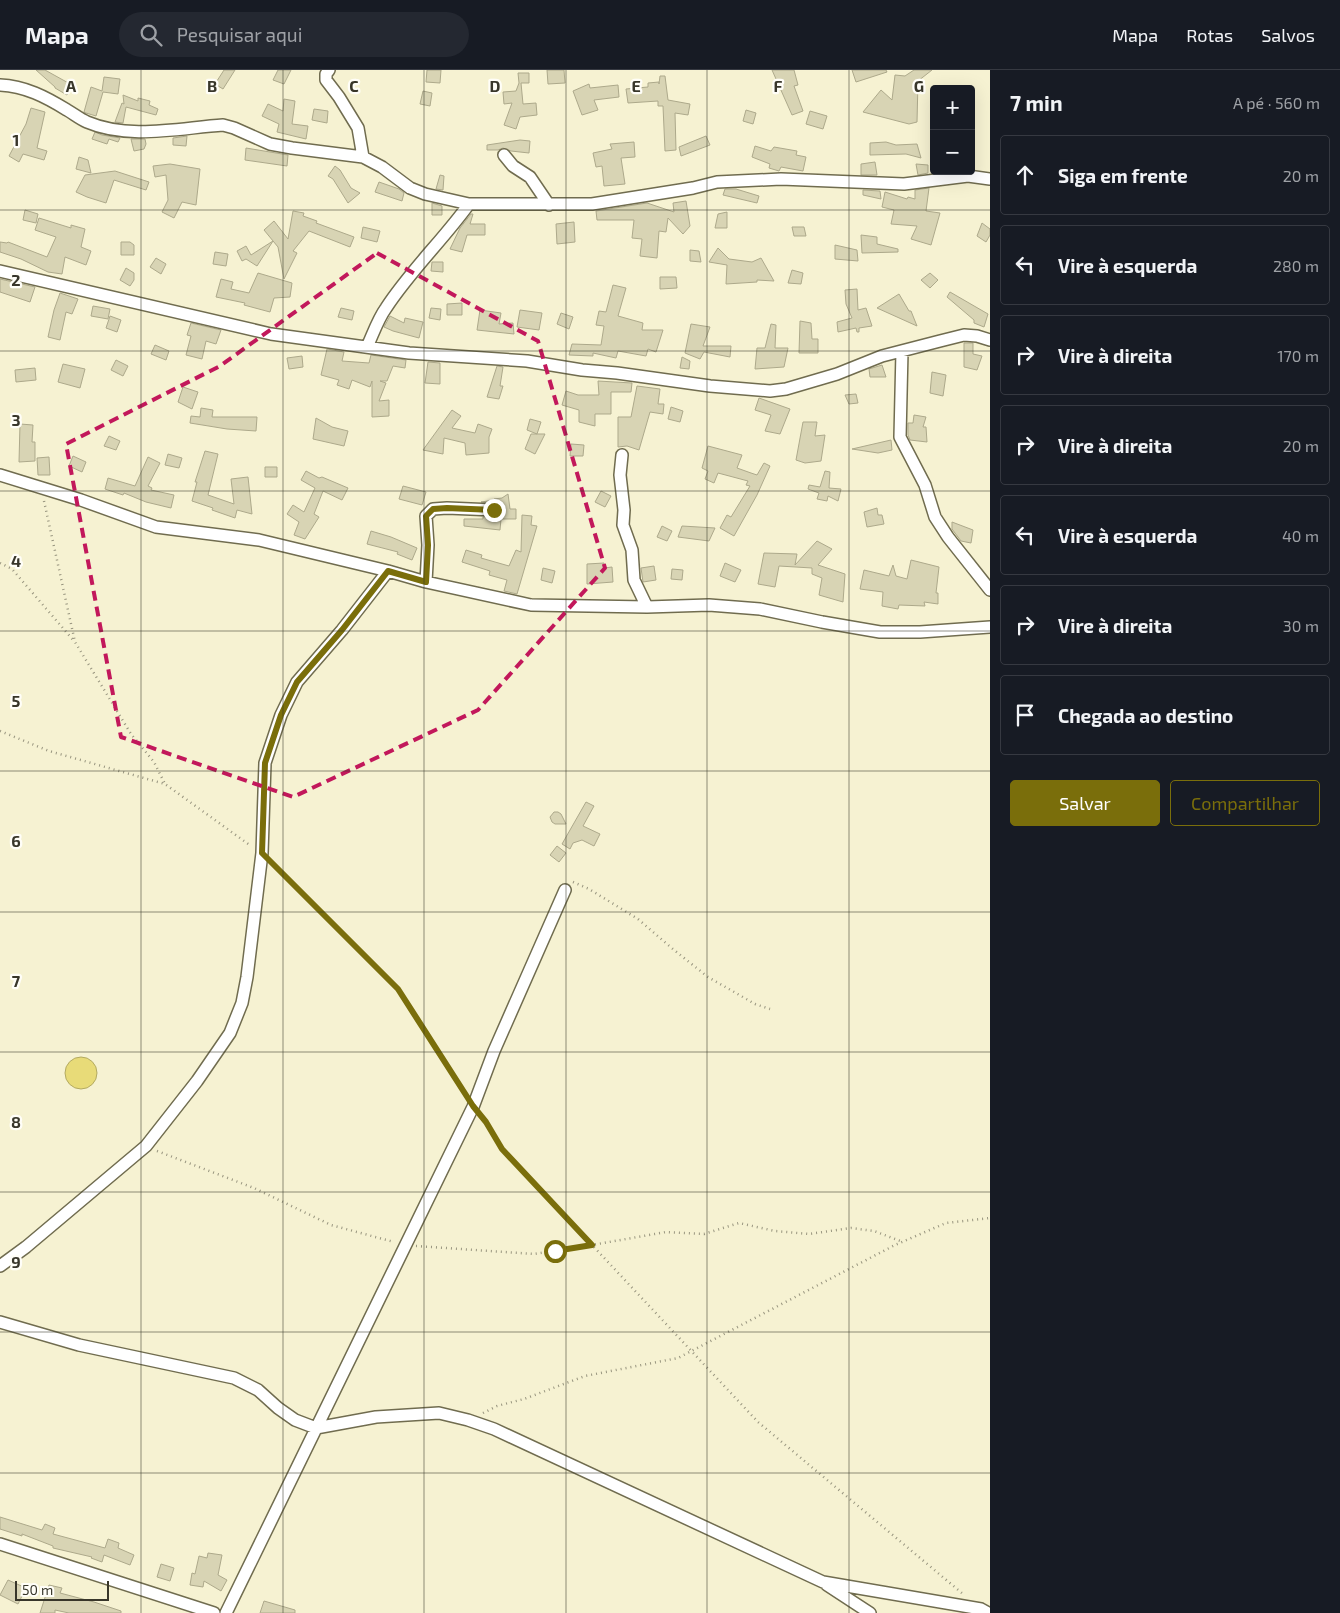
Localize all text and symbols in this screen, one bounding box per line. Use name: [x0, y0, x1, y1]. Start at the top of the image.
search box: [119, 12, 469, 57]
text: Mapa: [25, 20, 89, 49]
icon: search: [137, 21, 165, 49]
text: Pesquisar aqui: [177, 23, 302, 46]
text: Mapa: [1112, 24, 1158, 46]
text: Rotas: [1186, 24, 1233, 46]
text: Salvos: [1261, 24, 1315, 46]
text: A: [66, 76, 77, 95]
text: B: [207, 76, 217, 95]
text: C: [349, 76, 359, 95]
text: D: [490, 76, 501, 95]
text: E: [631, 76, 641, 95]
text: F: [774, 76, 783, 95]
text: G: [914, 76, 924, 95]
map controls: [930, 85, 975, 175]
button: +: [930, 85, 975, 130]
text: 7 min: [1010, 90, 1063, 115]
text: A pé · 560 m: [1233, 93, 1320, 112]
text: 1: [13, 130, 19, 149]
button: −: [930, 130, 975, 175]
icon: ahead: [1011, 161, 1039, 189]
text: Siga em frente: [1058, 164, 1188, 187]
text: 20 m: [1283, 166, 1319, 185]
icon: left: [1011, 251, 1039, 279]
text: Vire à esquerda: [1058, 254, 1197, 277]
text: 280 m: [1273, 256, 1319, 275]
text: 2: [11, 270, 21, 289]
icon: right: [1011, 341, 1039, 369]
text: Vire à direita: [1058, 344, 1172, 367]
text: 170 m: [1277, 346, 1319, 365]
text: 3: [11, 410, 21, 429]
icon: right: [1011, 431, 1039, 459]
text: Vire à direita: [1058, 434, 1172, 457]
text: 20 m: [1283, 436, 1319, 455]
route end: [483, 499, 506, 522]
icon: left: [1011, 521, 1039, 549]
text: Vire à esquerda: [1058, 524, 1197, 547]
text: 40 m: [1282, 526, 1319, 545]
text: 4: [11, 551, 21, 570]
icon: right: [1011, 611, 1039, 639]
text: Vire à direita: [1058, 614, 1172, 637]
text: 30 m: [1283, 616, 1319, 635]
text: 5: [12, 691, 21, 710]
icon: arrive: [1011, 701, 1039, 729]
text: Chegada ao destino: [1058, 704, 1233, 727]
button: Salvar: [1010, 780, 1160, 826]
button: Compartilhar: [1170, 780, 1320, 826]
text: 6: [11, 831, 21, 850]
text: 7: [12, 971, 21, 990]
text: 8: [11, 1112, 21, 1131]
route start: [544, 1240, 567, 1263]
text: 9: [11, 1252, 21, 1271]
scale bar: [15, 1578, 109, 1601]
text: 50 m: [22, 1581, 53, 1598]

